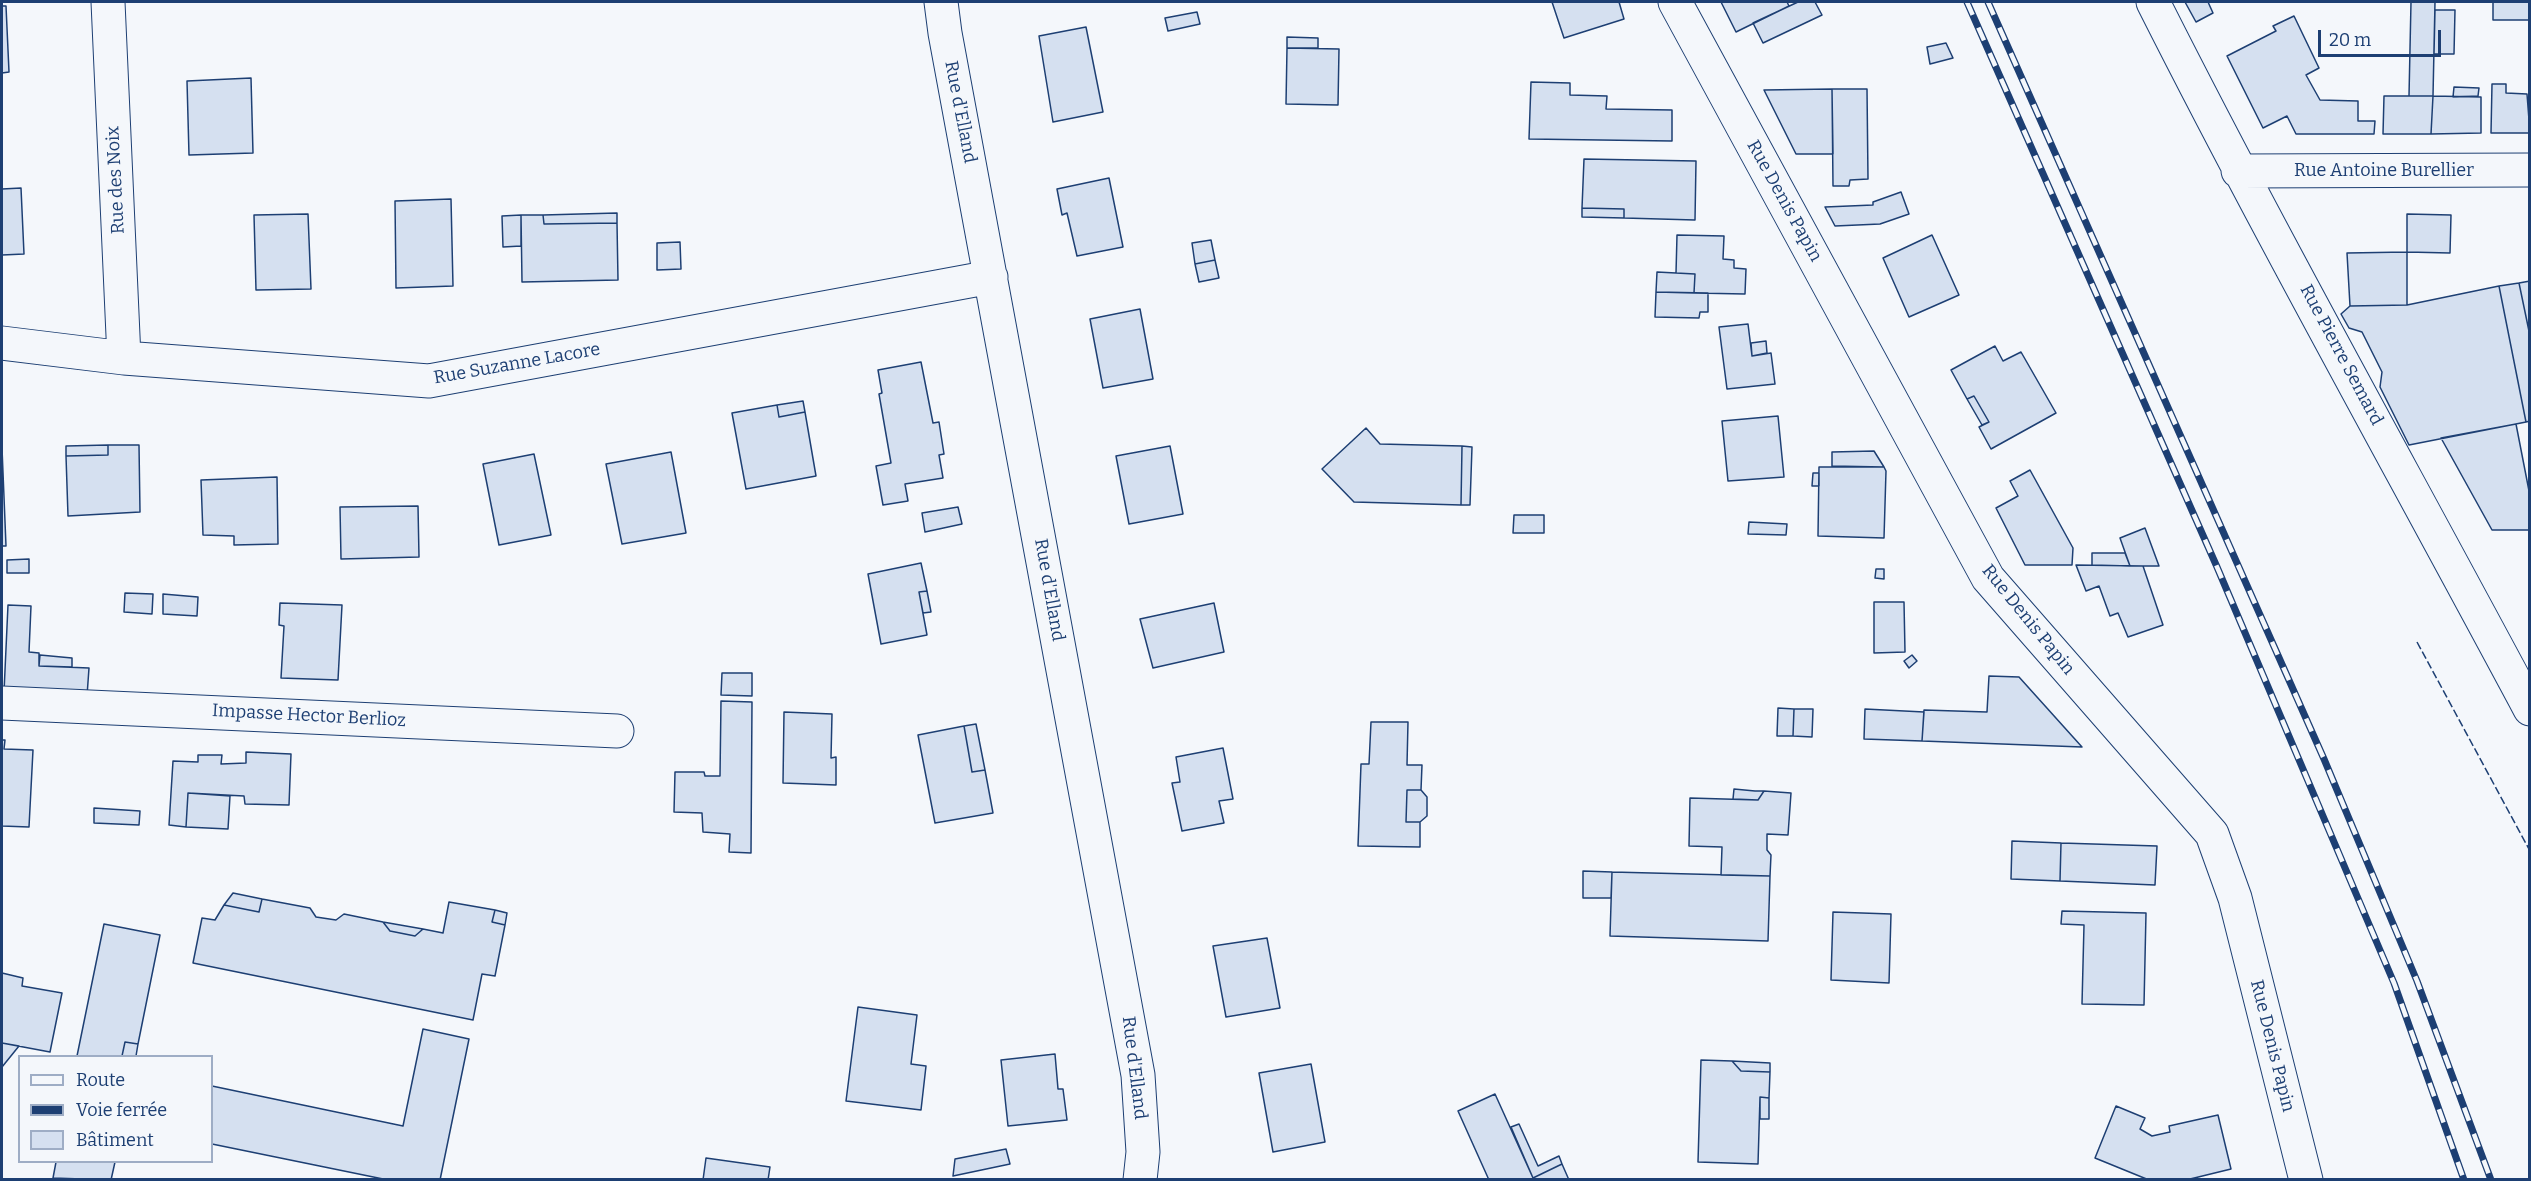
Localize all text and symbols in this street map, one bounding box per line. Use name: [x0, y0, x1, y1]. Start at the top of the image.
scale bar: [2321, 18, 2444, 56]
text: 20 m: [2329, 29, 2371, 51]
street label: Rue d'Elland: [939, 59, 981, 165]
street label: Rue des Noix: [102, 125, 130, 235]
street label: Rue Denis Papin: [1742, 137, 1826, 265]
street label: Rue Antoine Burellier: [2294, 160, 2474, 182]
street label: Rue Pierre Semard: [2295, 281, 2387, 429]
street label: Rue Suzanne Lacore: [432, 339, 602, 389]
street label: Rue d'Elland: [1029, 537, 1069, 643]
street label: Rue Denis Papin: [1977, 561, 2079, 679]
street label: Impasse Hector Berlioz: [211, 700, 407, 732]
street label: Rue Denis Papin: [2245, 978, 2299, 1114]
street label: Rue d'Elland: [1117, 1015, 1151, 1121]
legend: [18, 1055, 213, 1163]
text: Route: [76, 1069, 125, 1091]
text: Voie ferrée: [76, 1099, 167, 1121]
text: Bâtiment: [76, 1129, 154, 1151]

